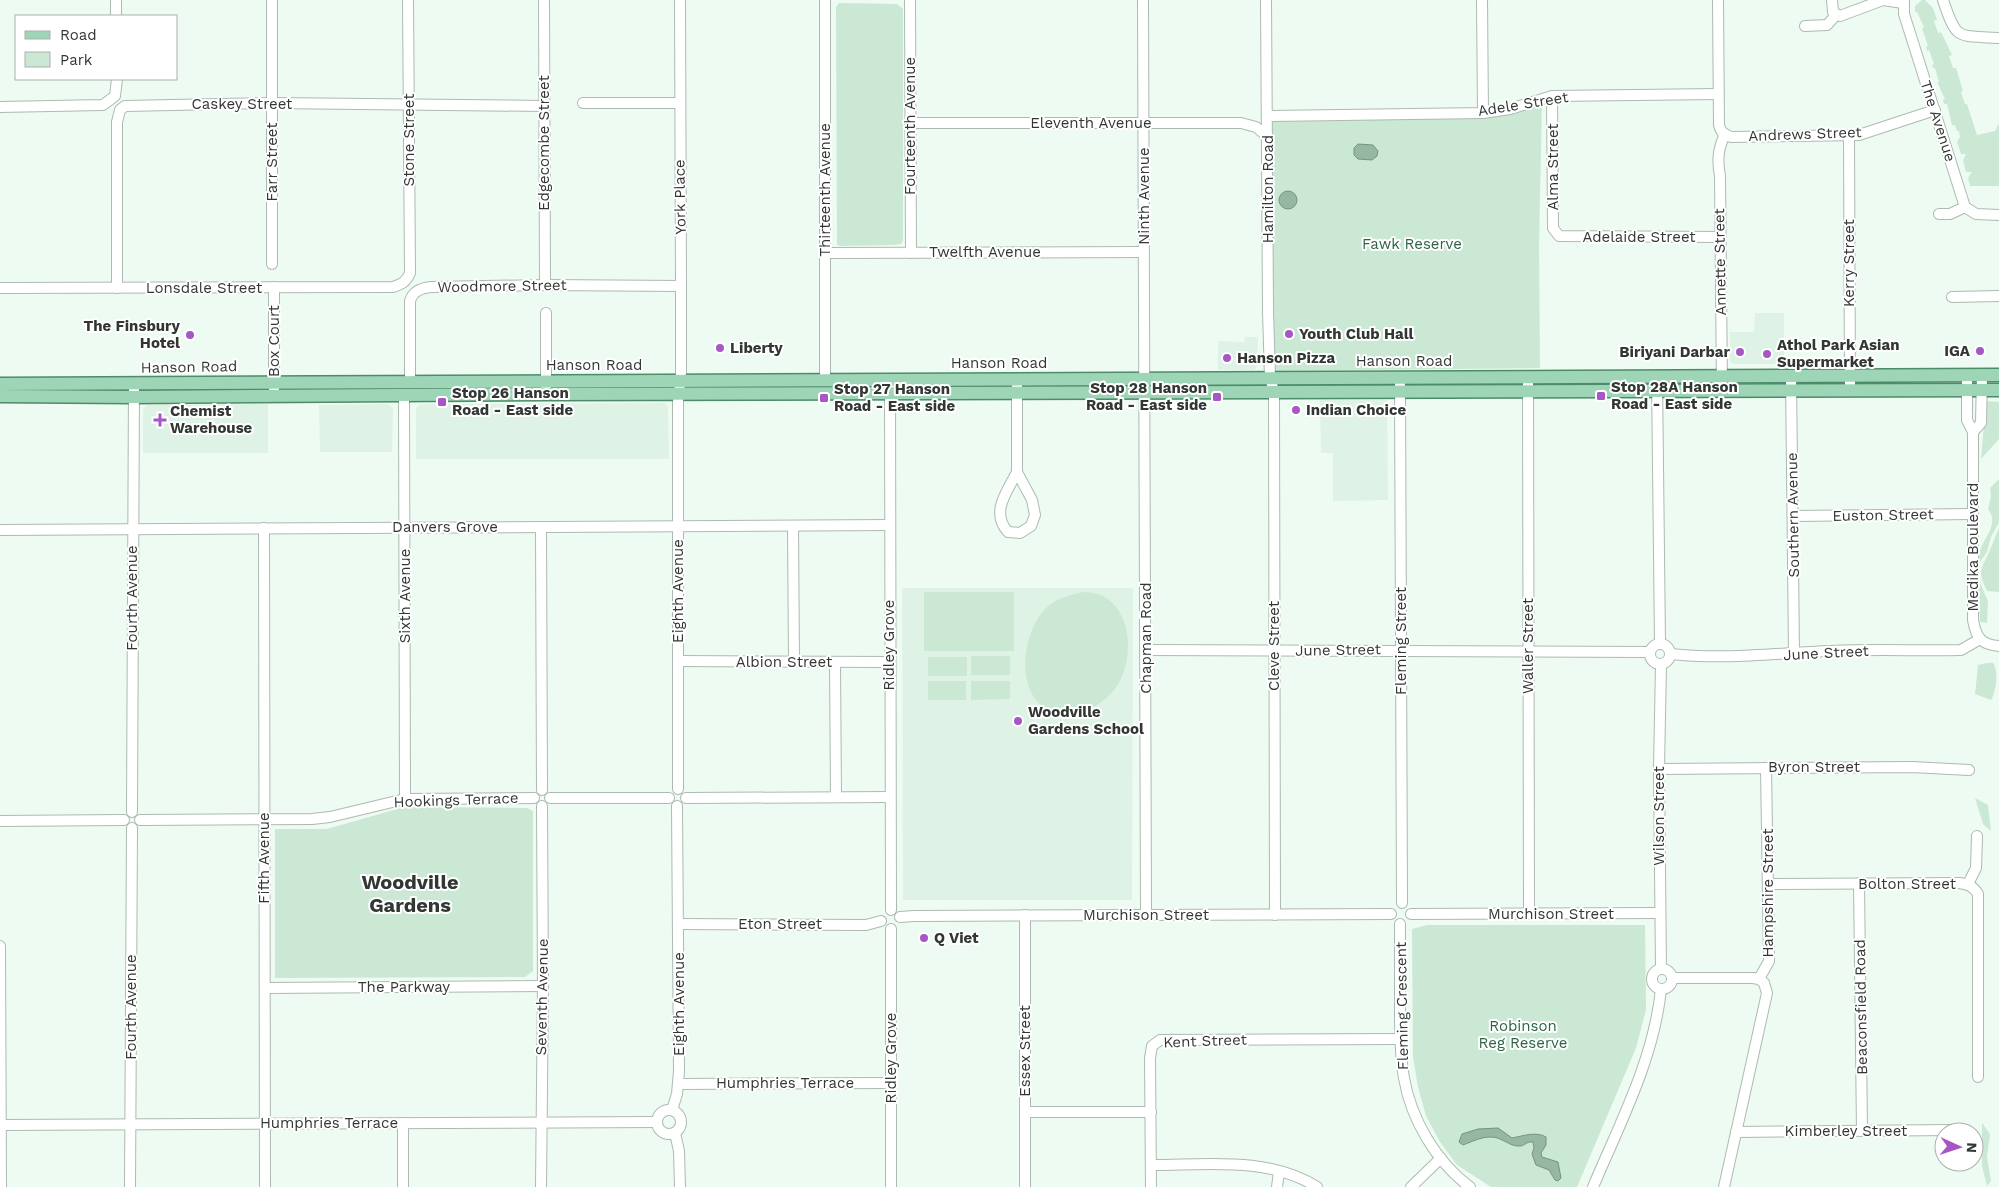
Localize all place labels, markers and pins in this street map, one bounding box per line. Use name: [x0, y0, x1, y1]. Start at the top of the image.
place label: The Finsbury Hotel: [84, 317, 181, 352]
place label: Youth Club Hall: [1299, 325, 1414, 343]
marker: Youth Club Hall: [1283, 328, 1295, 340]
marker: The Finsbury Hotel: [184, 329, 196, 341]
place label: Athol Park Asian Supermarket: [1777, 336, 1899, 371]
place label: Liberty: [730, 339, 783, 357]
marker: Liberty: [714, 342, 726, 354]
place label: IGA: [1944, 342, 1971, 360]
place label: Biriyani Darbar: [1619, 343, 1731, 361]
marker: IGA: [1974, 345, 1986, 357]
marker: Biriyani Darbar: [1734, 346, 1746, 358]
marker: Athol Park Asian Supermarket: [1761, 348, 1773, 360]
place label: Hanson Pizza: [1237, 349, 1335, 367]
marker: Hanson Pizza: [1221, 352, 1233, 364]
place label: Stop 28A Hanson Road - East side: [1611, 378, 1738, 413]
place label: Stop 28 Hanson Road - East side: [1086, 379, 1207, 414]
place label: Stop 27 Hanson Road - East side: [834, 380, 955, 415]
place label: Stop 26 Hanson Road - East side: [452, 384, 573, 419]
marker: Stop 28A Hanson Road - East side: [1595, 390, 1607, 402]
marker: Stop 28 Hanson Road - East side: [1211, 391, 1223, 403]
marker: Stop 27 Hanson Road - East side: [818, 392, 830, 404]
marker: Stop 26 Hanson Road - East side: [436, 396, 448, 408]
place label: Indian Choice: [1306, 401, 1406, 419]
place label: Chemist Warehouse: [170, 402, 253, 437]
marker: Indian Choice: [1290, 404, 1302, 416]
marker: Chemist Warehouse: [154, 414, 166, 426]
place label: Woodville Gardens School: [1028, 703, 1144, 738]
marker: Woodville Gardens School: [1012, 715, 1024, 727]
place label: Q Viet: [934, 929, 979, 947]
marker: Q Viet: [918, 932, 930, 944]

